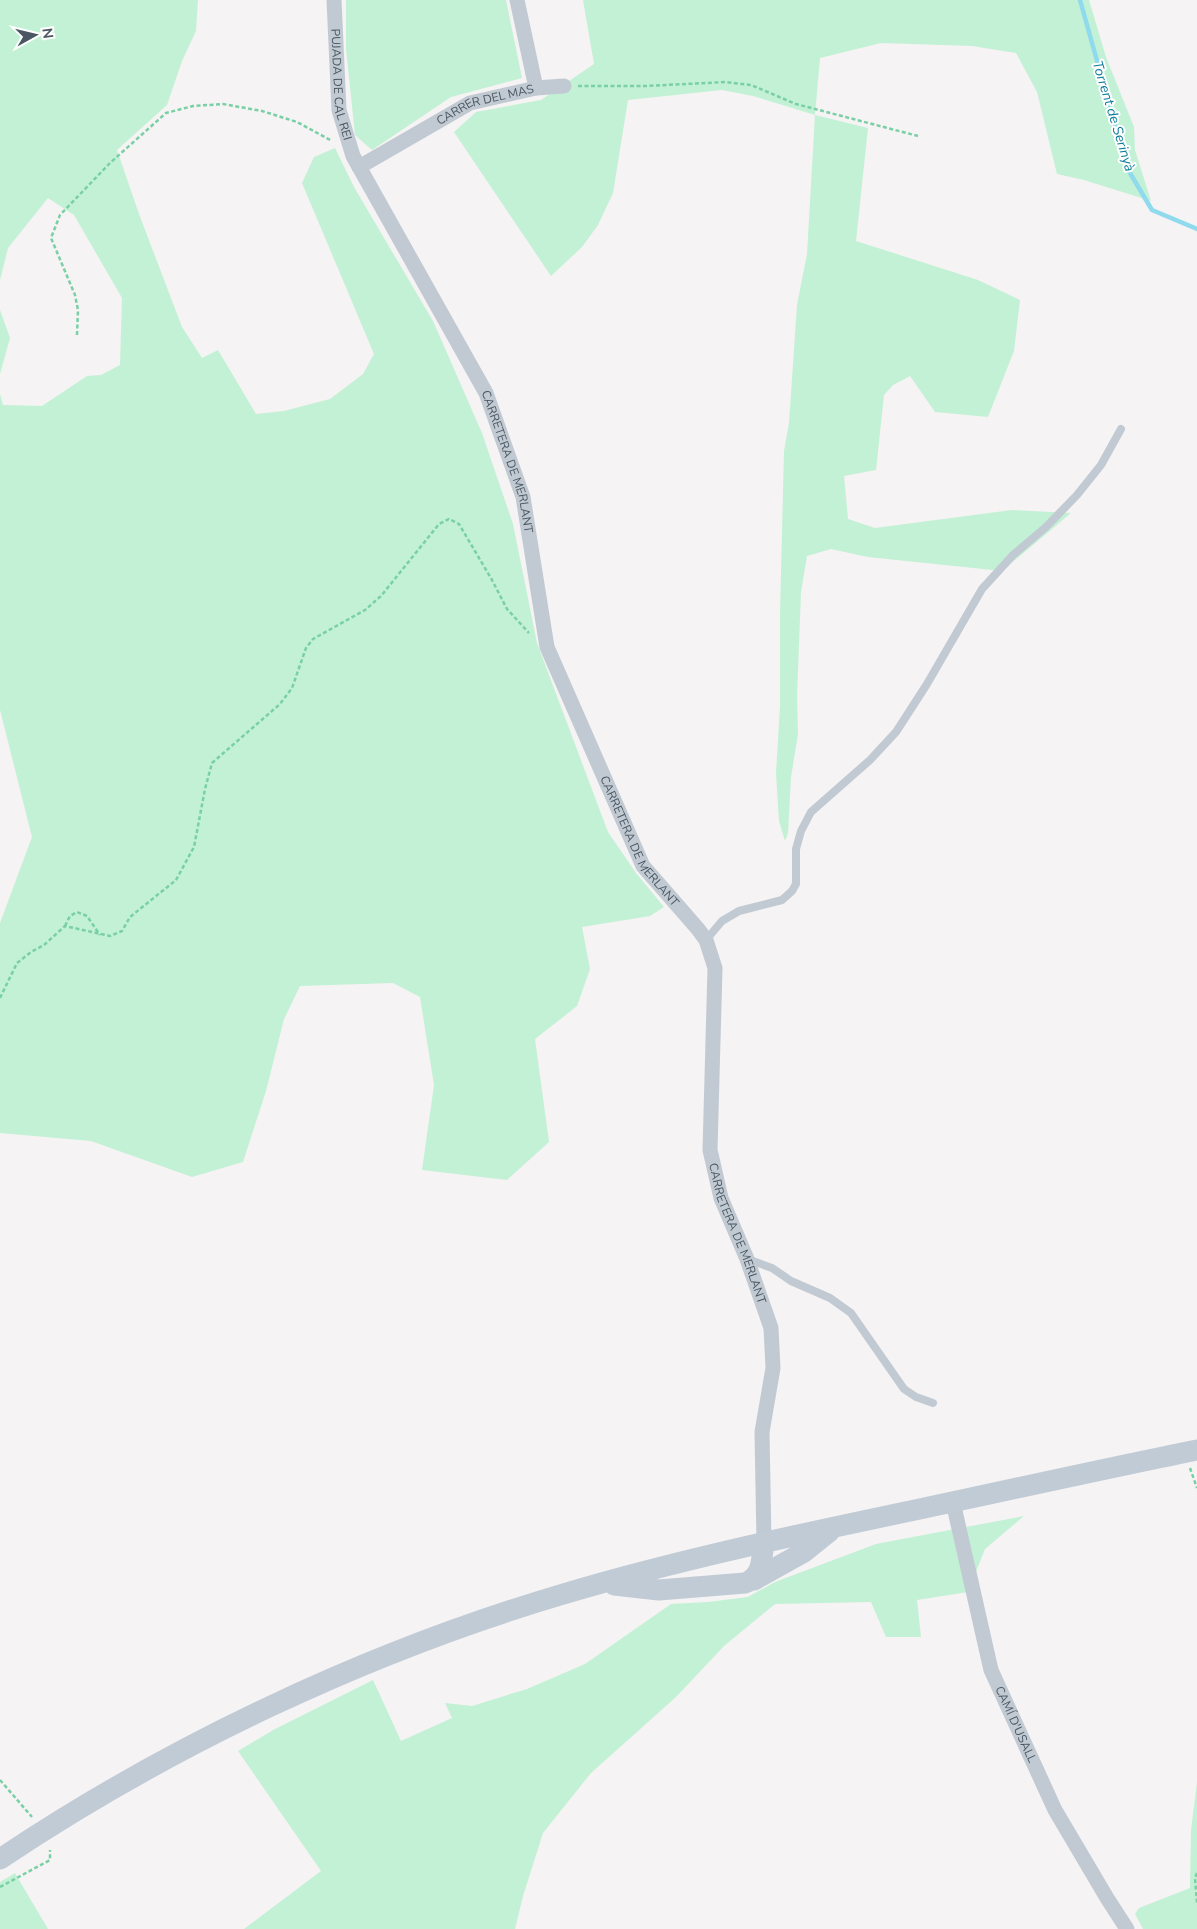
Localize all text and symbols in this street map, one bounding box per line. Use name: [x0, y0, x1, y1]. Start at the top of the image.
north arrow: [10, 10, 60, 60]
text: N: [37, 27, 58, 40]
street label: PUJADA DE CAL REI: [327, 28, 356, 142]
water label: Torrent de Serinyà: [1088, 58, 1139, 174]
street label: CARRER DEL MAS: [434, 81, 535, 129]
street label: CARRETERA DE MERLANT: [478, 388, 537, 535]
street label: CARRETERA DE MERLANT: [596, 773, 683, 910]
street label: CARRETERA DE MERLANT: [705, 1161, 770, 1307]
street label: CAMÍ D'USALL: [991, 1683, 1040, 1766]

